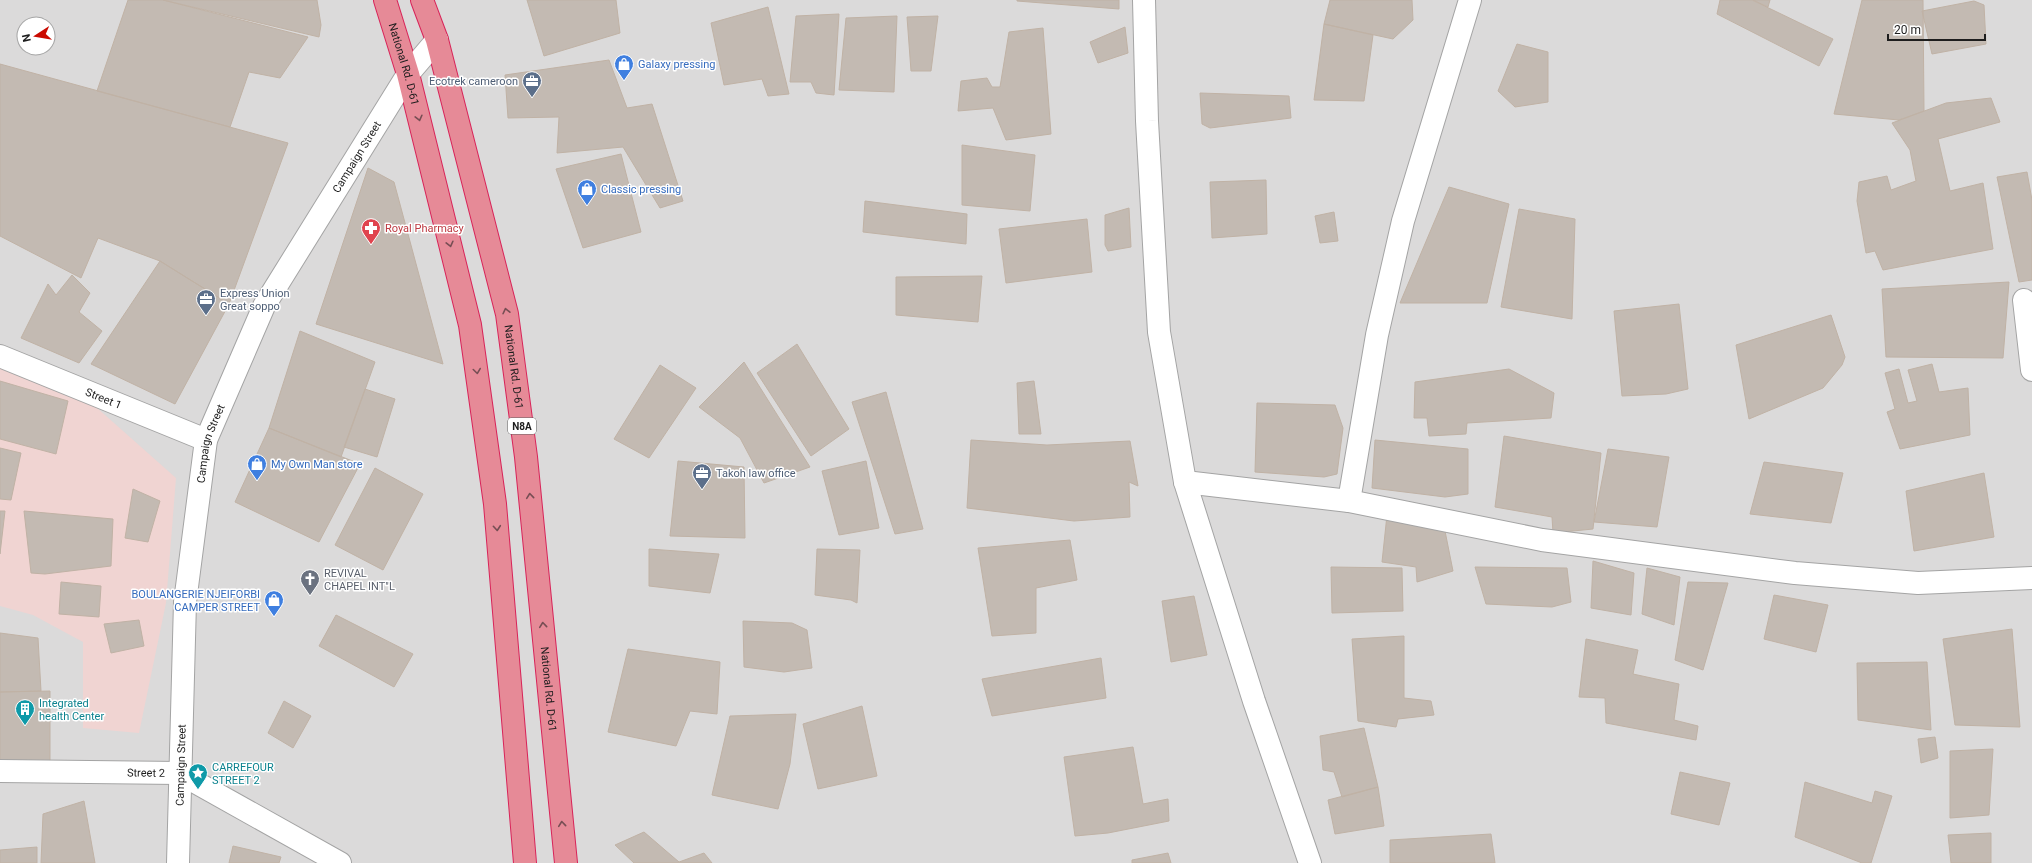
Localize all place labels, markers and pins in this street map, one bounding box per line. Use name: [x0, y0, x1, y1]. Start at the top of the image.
shop icon: Galaxy pressing: [613, 53, 635, 81]
place label: Galaxy pressing: [638, 58, 715, 71]
office icon: Ecotrek cameroon: [521, 70, 543, 98]
place label: Ecotrek cameroon: [429, 75, 518, 88]
shop icon: Classic pressing: [576, 178, 598, 206]
place label: Classic pressing: [601, 183, 681, 196]
pharmacy icon: Royal Pharmacy: [360, 217, 382, 245]
place label: Royal Pharmacy: [385, 222, 465, 235]
place label: Express Union Great soppo: [220, 287, 290, 313]
office icon: Express Union Great soppo: [195, 288, 217, 316]
shop icon: My Own Man store: [246, 453, 268, 481]
place label: My Own Man store: [271, 458, 363, 471]
office icon: Takoh law office: [691, 462, 713, 490]
place label: Takoh law office: [716, 467, 796, 480]
place label: REVIVAL CHAPEL INT"L: [324, 567, 395, 593]
church icon: REVIVAL CHAPEL INT"L: [299, 568, 321, 596]
place label: BOULANGERIE NJEIFORBI CAMPER STREET: [131, 588, 260, 614]
shop icon: BOULANGERIE NJEIFORBI CAMPER STREET: [263, 589, 285, 617]
place label: Integrated health Center: [39, 697, 104, 723]
building icon: Integrated health Center: [14, 698, 36, 726]
place label: CARREFOUR STREET 2: [212, 761, 274, 787]
place icon: CARREFOUR STREET 2: [187, 762, 209, 790]

